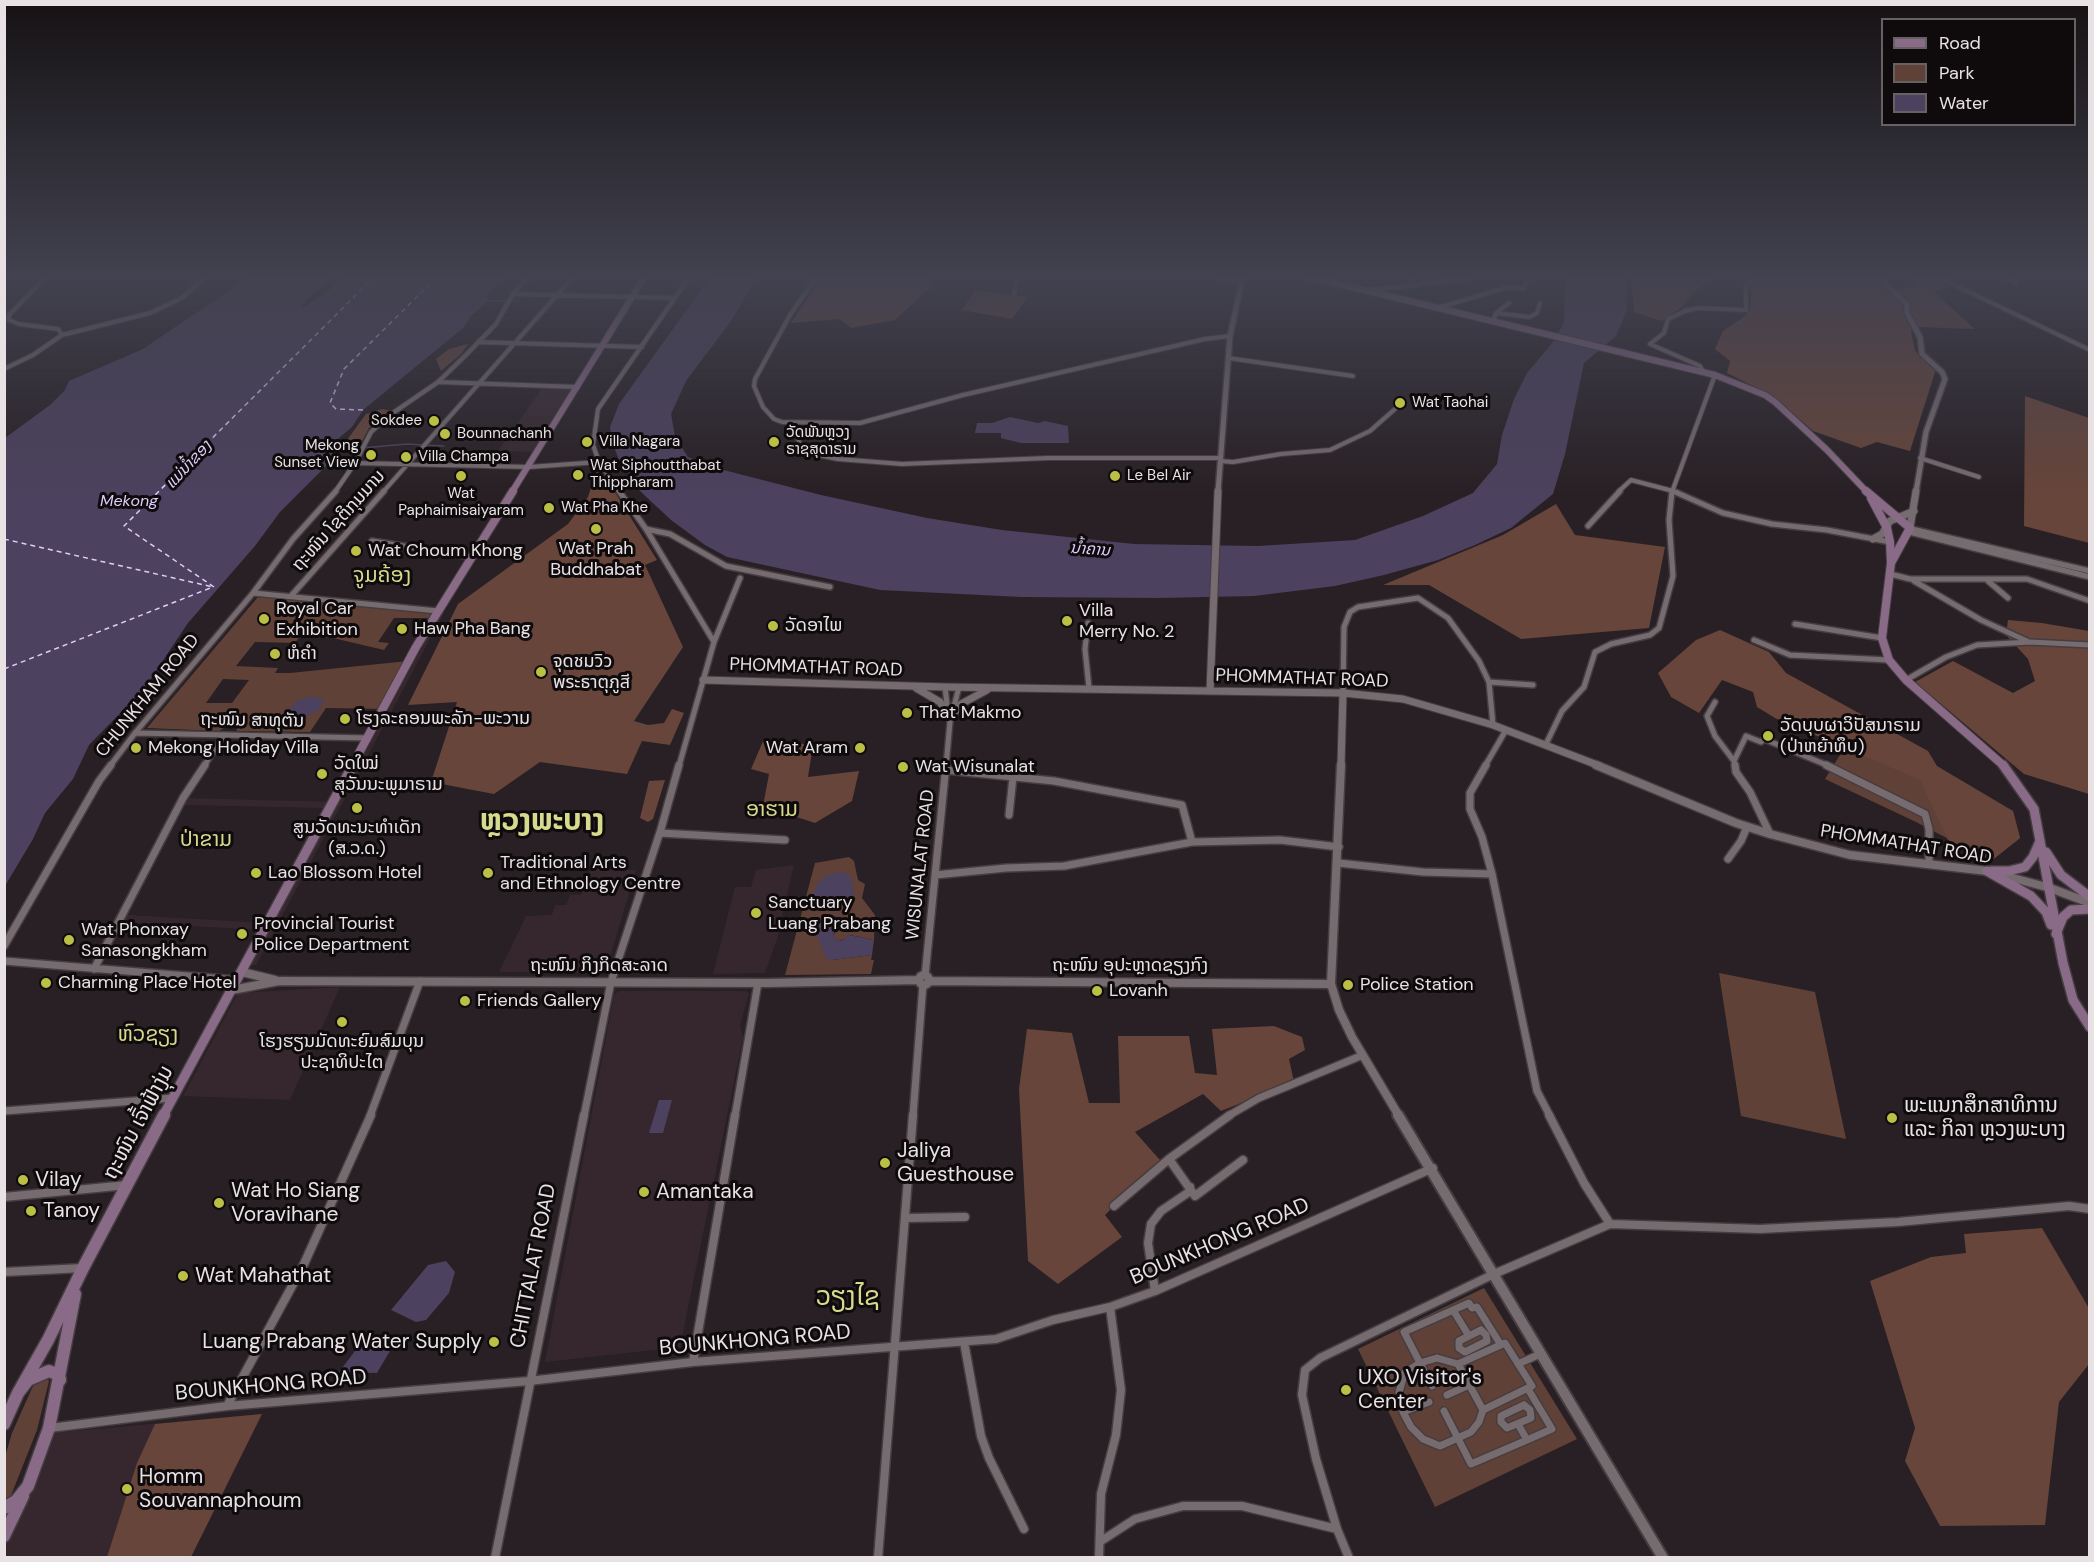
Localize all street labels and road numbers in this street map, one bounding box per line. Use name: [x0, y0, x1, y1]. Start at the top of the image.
street label: ຖະໜົນ ໂຊຕິກຸມມານ: [288, 466, 390, 576]
street label: CHUNKHAM ROAD: [92, 630, 204, 762]
street label: PHOMMATHAT ROAD: [729, 654, 903, 682]
street label: PHOMMATHAT ROAD: [1215, 665, 1389, 693]
street label: ຖະໜົນ ສາທຸຕັນ: [200, 709, 304, 733]
street label: WISUNALAT ROAD: [902, 789, 940, 941]
street label: PHOMMATHAT ROAD: [1819, 821, 1993, 869]
street label: ຖະໜົນ ກິງກິດສະລາດ: [530, 955, 668, 977]
street label: ຖະໜົນ ອຸປະຫຼາດຊຽງກົງ: [1052, 955, 1208, 977]
street label: ຖະໜົນ ເຈົ້າຟ້າງຸ່ມ: [98, 1062, 180, 1184]
street label: CHITTALAT ROAD: [506, 1182, 562, 1350]
street label: BOUNKHONG ROAD: [1127, 1193, 1313, 1291]
street label: BOUNKHONG ROAD: [658, 1320, 852, 1362]
street label: BOUNKHONG ROAD: [174, 1365, 368, 1407]

